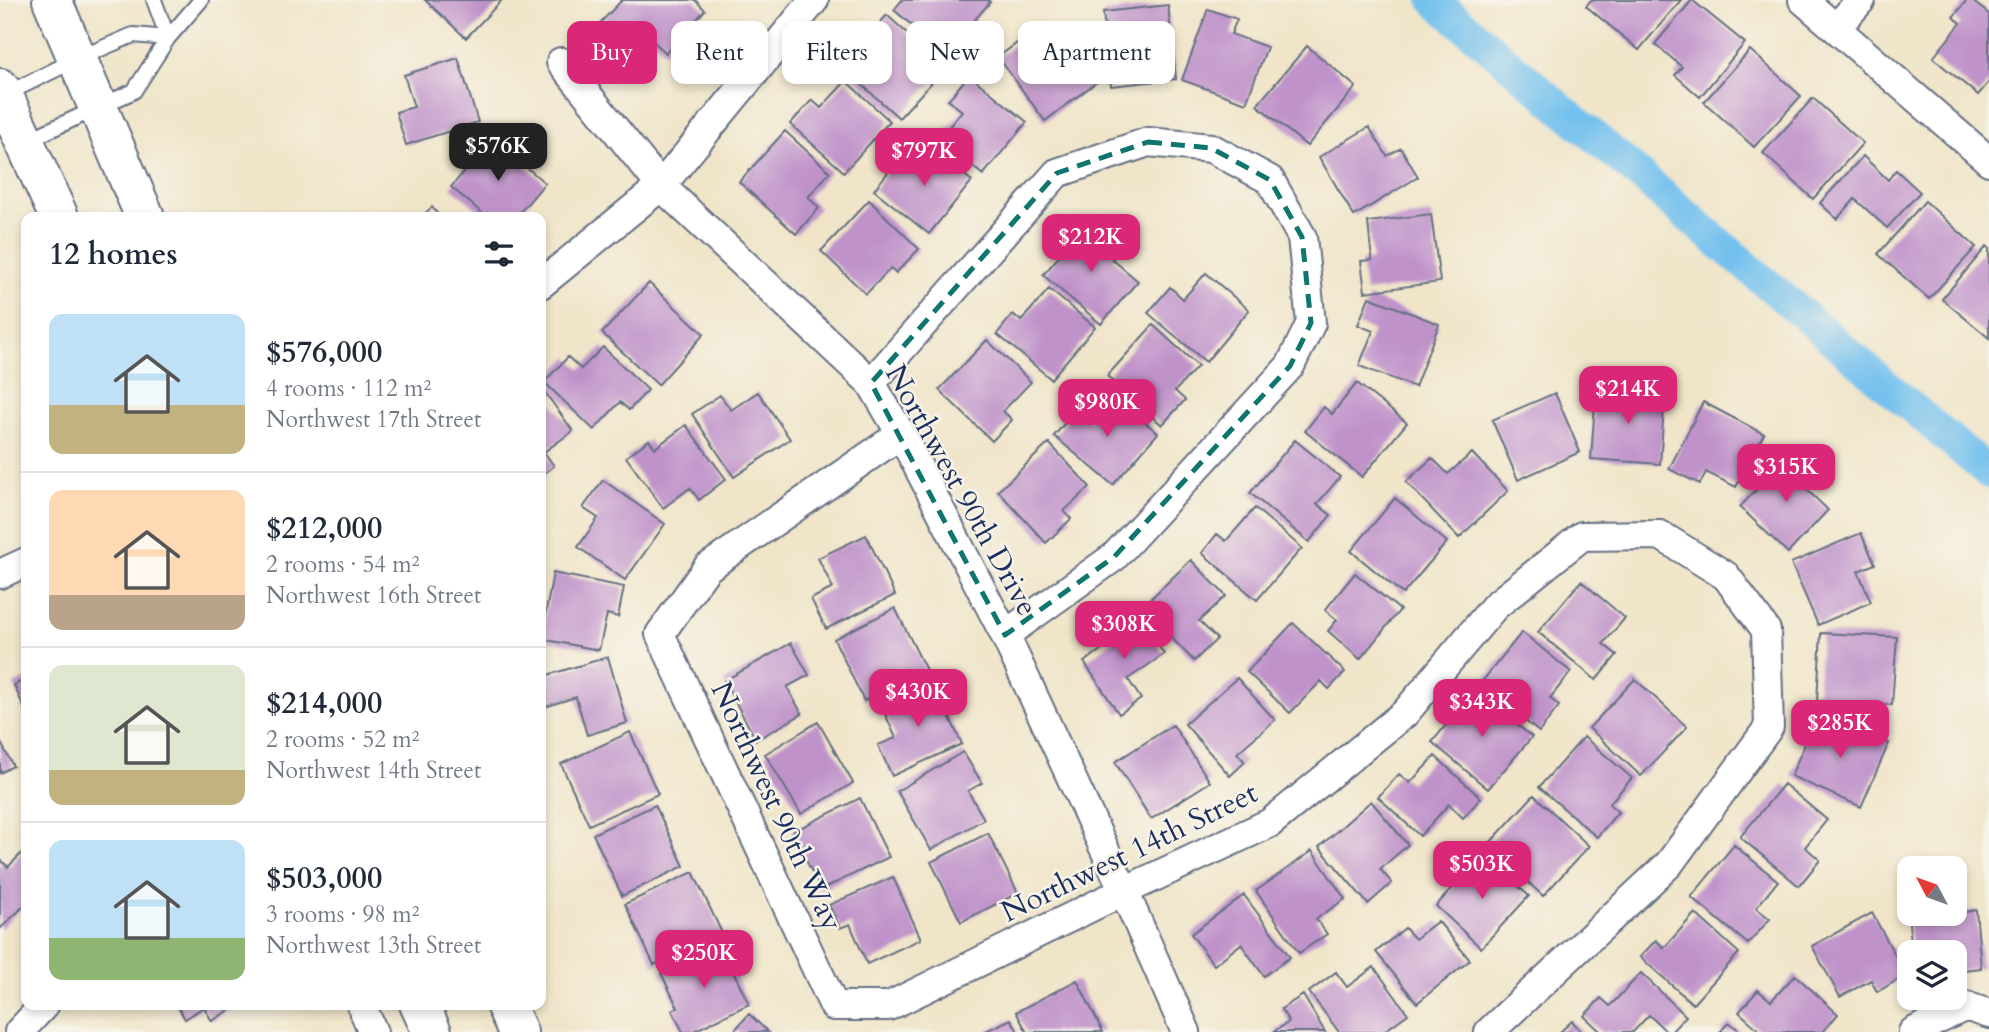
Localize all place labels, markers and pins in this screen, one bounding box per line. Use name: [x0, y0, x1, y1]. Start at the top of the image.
pin: $576K: [449, 124, 547, 183]
pin: $797K: [875, 128, 973, 188]
pin: $212K: [1042, 215, 1140, 274]
pin: $214K: [1579, 366, 1677, 426]
pin: $980K: [1058, 380, 1156, 439]
pin: $315K: [1737, 444, 1835, 504]
pin: $308K: [1075, 602, 1173, 661]
pin: $430K: [869, 670, 967, 729]
pin: $343K: [1433, 680, 1531, 739]
pin: $285K: [1791, 700, 1889, 760]
pin: $503K: [1433, 842, 1531, 901]
pin: $250K: [655, 930, 753, 990]

